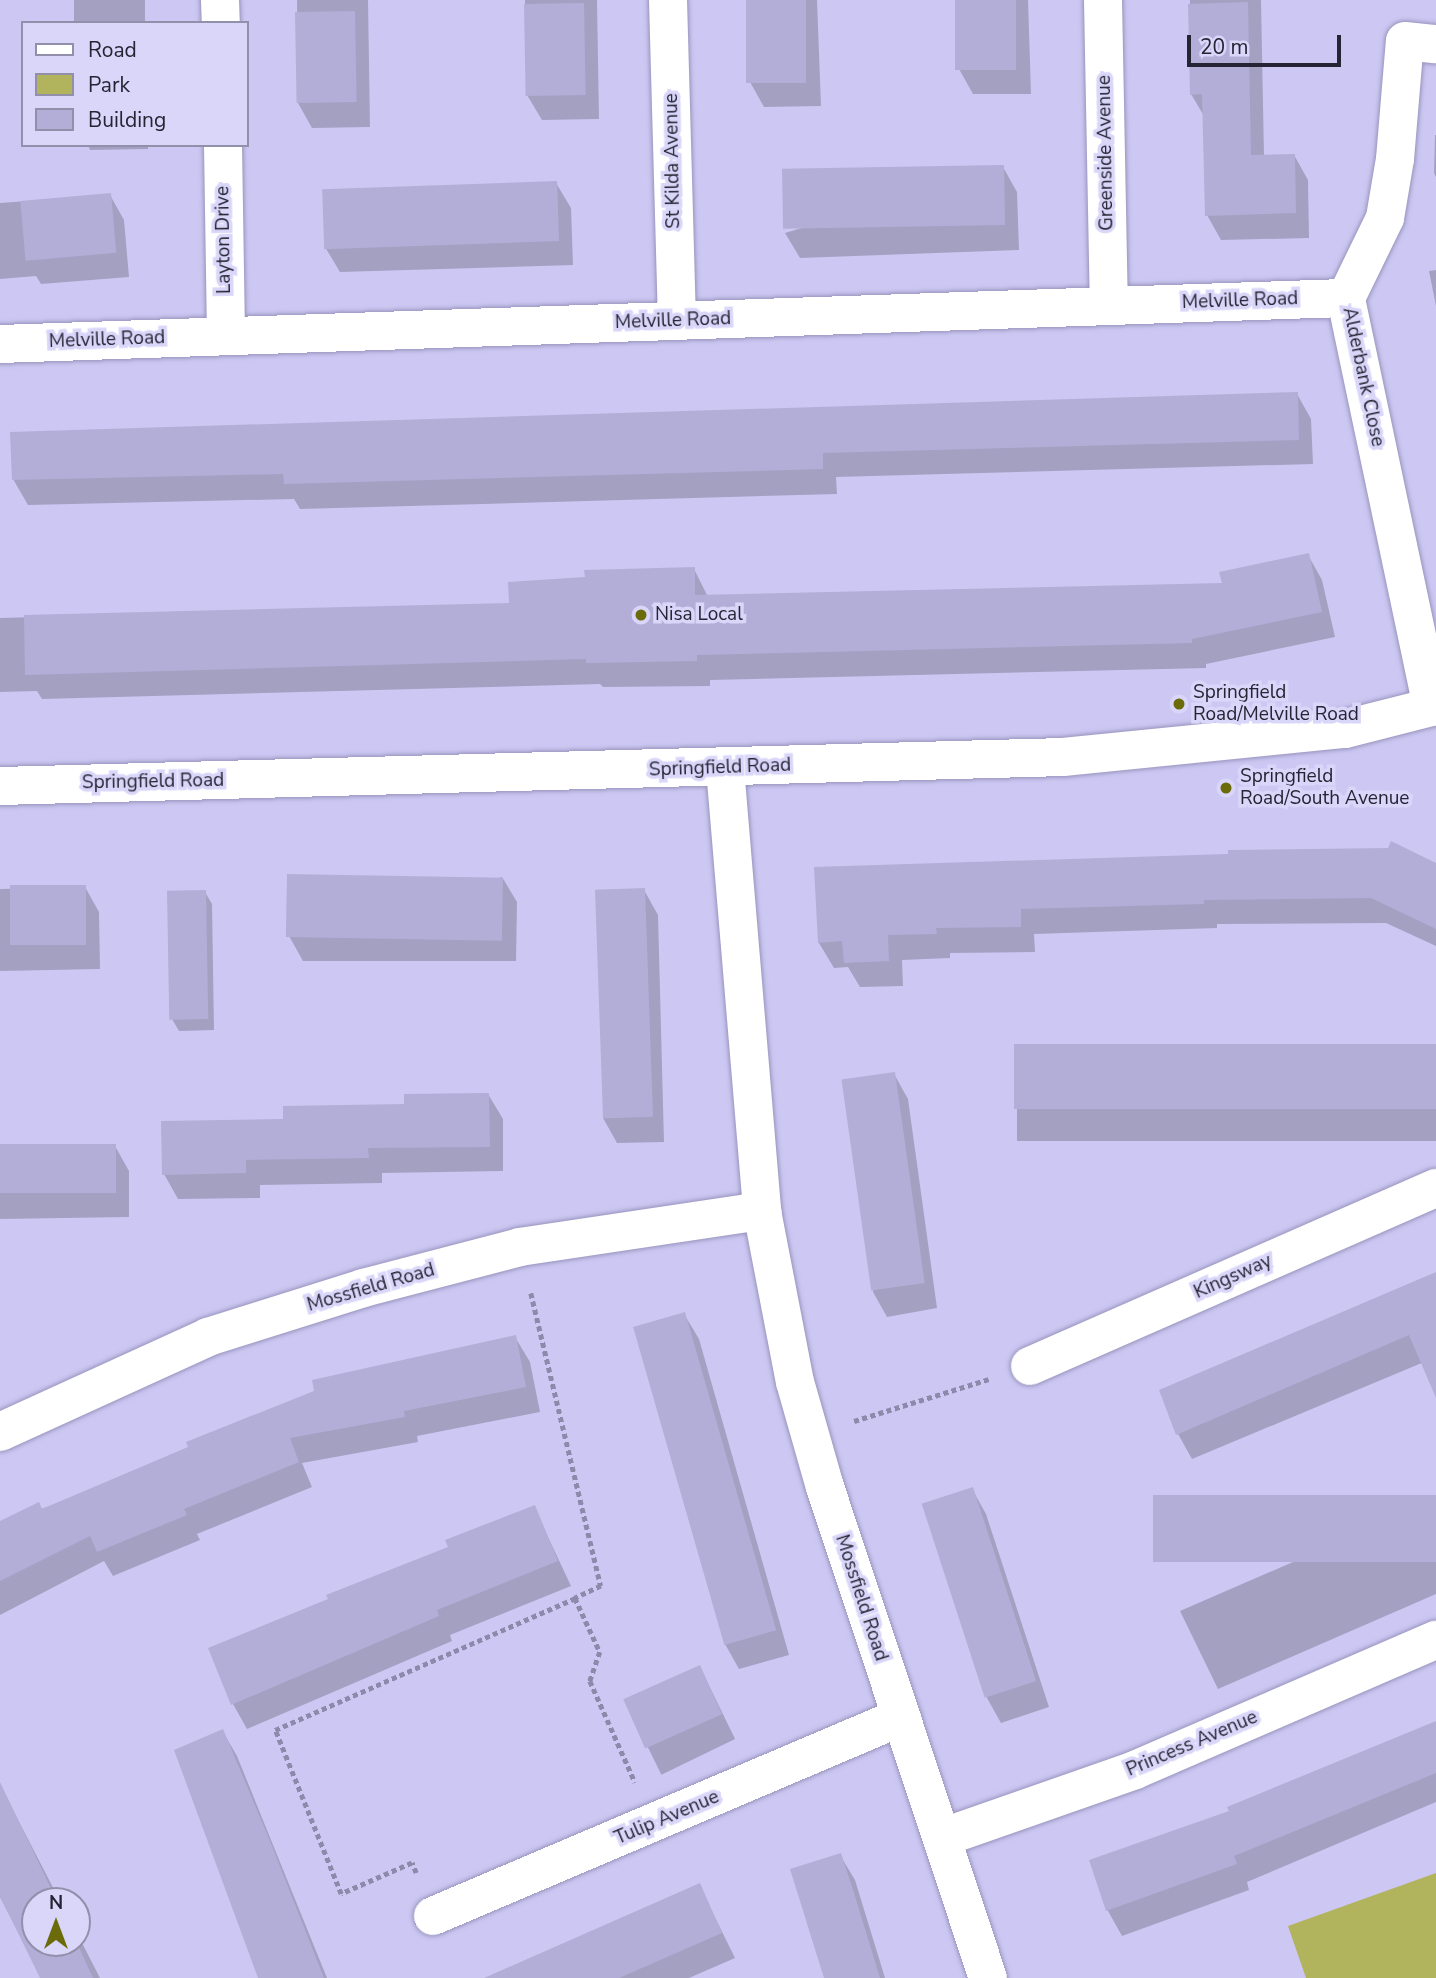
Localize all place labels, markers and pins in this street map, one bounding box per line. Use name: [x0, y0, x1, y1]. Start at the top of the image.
place label: Nisa Local: [655, 604, 743, 626]
marker: Nisa Local: [633, 607, 649, 623]
place label: Springfield Road/Melville Road: [1193, 682, 1359, 726]
marker: Springfield Road/Melville Road: [1171, 696, 1187, 712]
place label: Springfield Road/South Avenue: [1240, 766, 1409, 810]
marker: Springfield Road/South Avenue: [1218, 780, 1234, 796]

